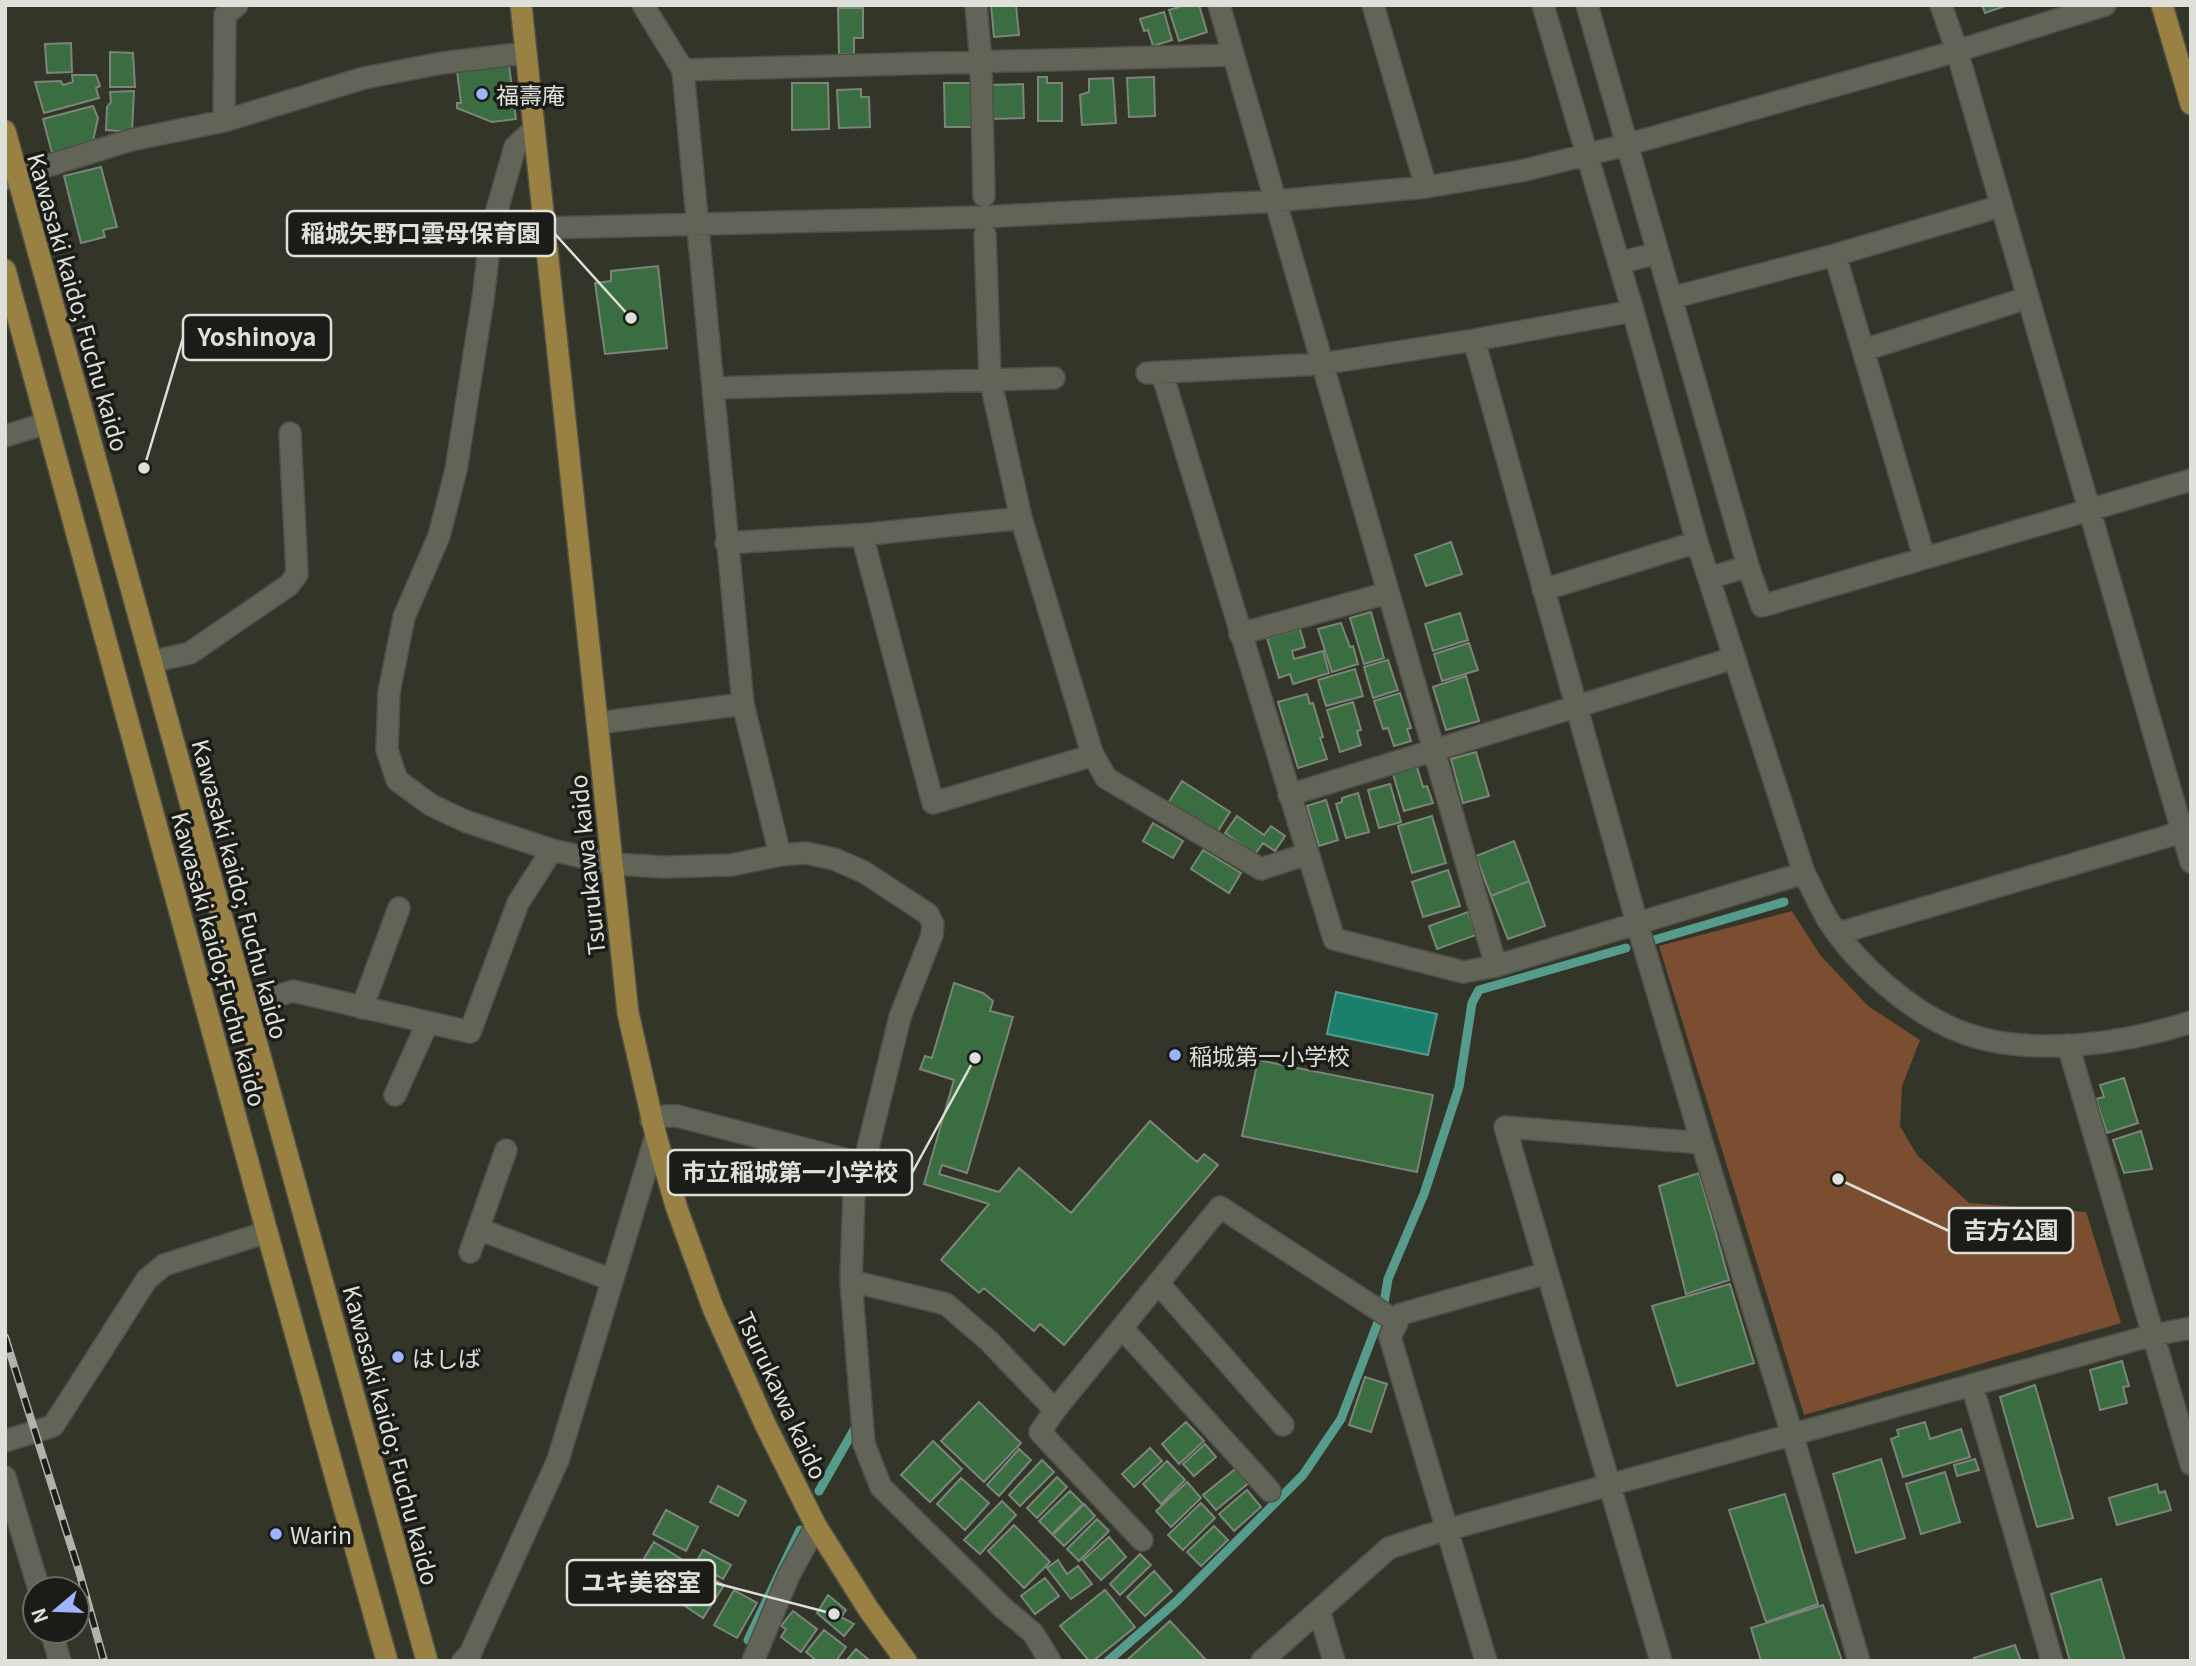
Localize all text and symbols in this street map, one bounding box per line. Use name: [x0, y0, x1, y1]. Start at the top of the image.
place label: 福壽庵: [496, 77, 565, 111]
marker: 福壽庵: [474, 86, 490, 102]
street label: Kawasaki kaido; Fuchu kaido: [20, 149, 138, 455]
callout: 稲城矢野口雲母保育園: [287, 211, 555, 256]
text: 稲城矢野口雲母保育園: [301, 214, 541, 249]
callout: Yoshinoya: [183, 315, 331, 360]
text: Yoshinoya: [196, 318, 317, 353]
street label: Kawasaki kaido; Fuchu kaido: [185, 735, 297, 1043]
street label: Tsurukawa kaido: [560, 773, 612, 957]
street label: Kawasaki kaido;Fuchu kaido: [164, 808, 276, 1110]
place label: 稲城第一小学校: [1189, 1038, 1350, 1072]
marker: 稲城第一小学校: [1167, 1047, 1183, 1063]
callout: 市立稲城第一小学校: [668, 1150, 912, 1195]
text: 市立稲城第一小学校: [682, 1153, 898, 1188]
callout: 吉方公園: [1949, 1208, 2073, 1253]
text: 吉方公園: [1963, 1211, 2059, 1246]
street label: Kawasaki kaido; Fuchu kaido: [336, 1281, 448, 1589]
street label: Tsurukawa kaido: [729, 1306, 837, 1484]
place label: はしば: [412, 1340, 481, 1374]
marker: はしば: [390, 1349, 406, 1365]
place label: Warin: [290, 1517, 352, 1551]
marker: Warin: [268, 1526, 284, 1542]
callout: ユキ美容室: [567, 1560, 715, 1605]
text: ユキ美容室: [581, 1563, 701, 1598]
north arrow: [21, 1575, 91, 1645]
text: N: [23, 1605, 54, 1627]

